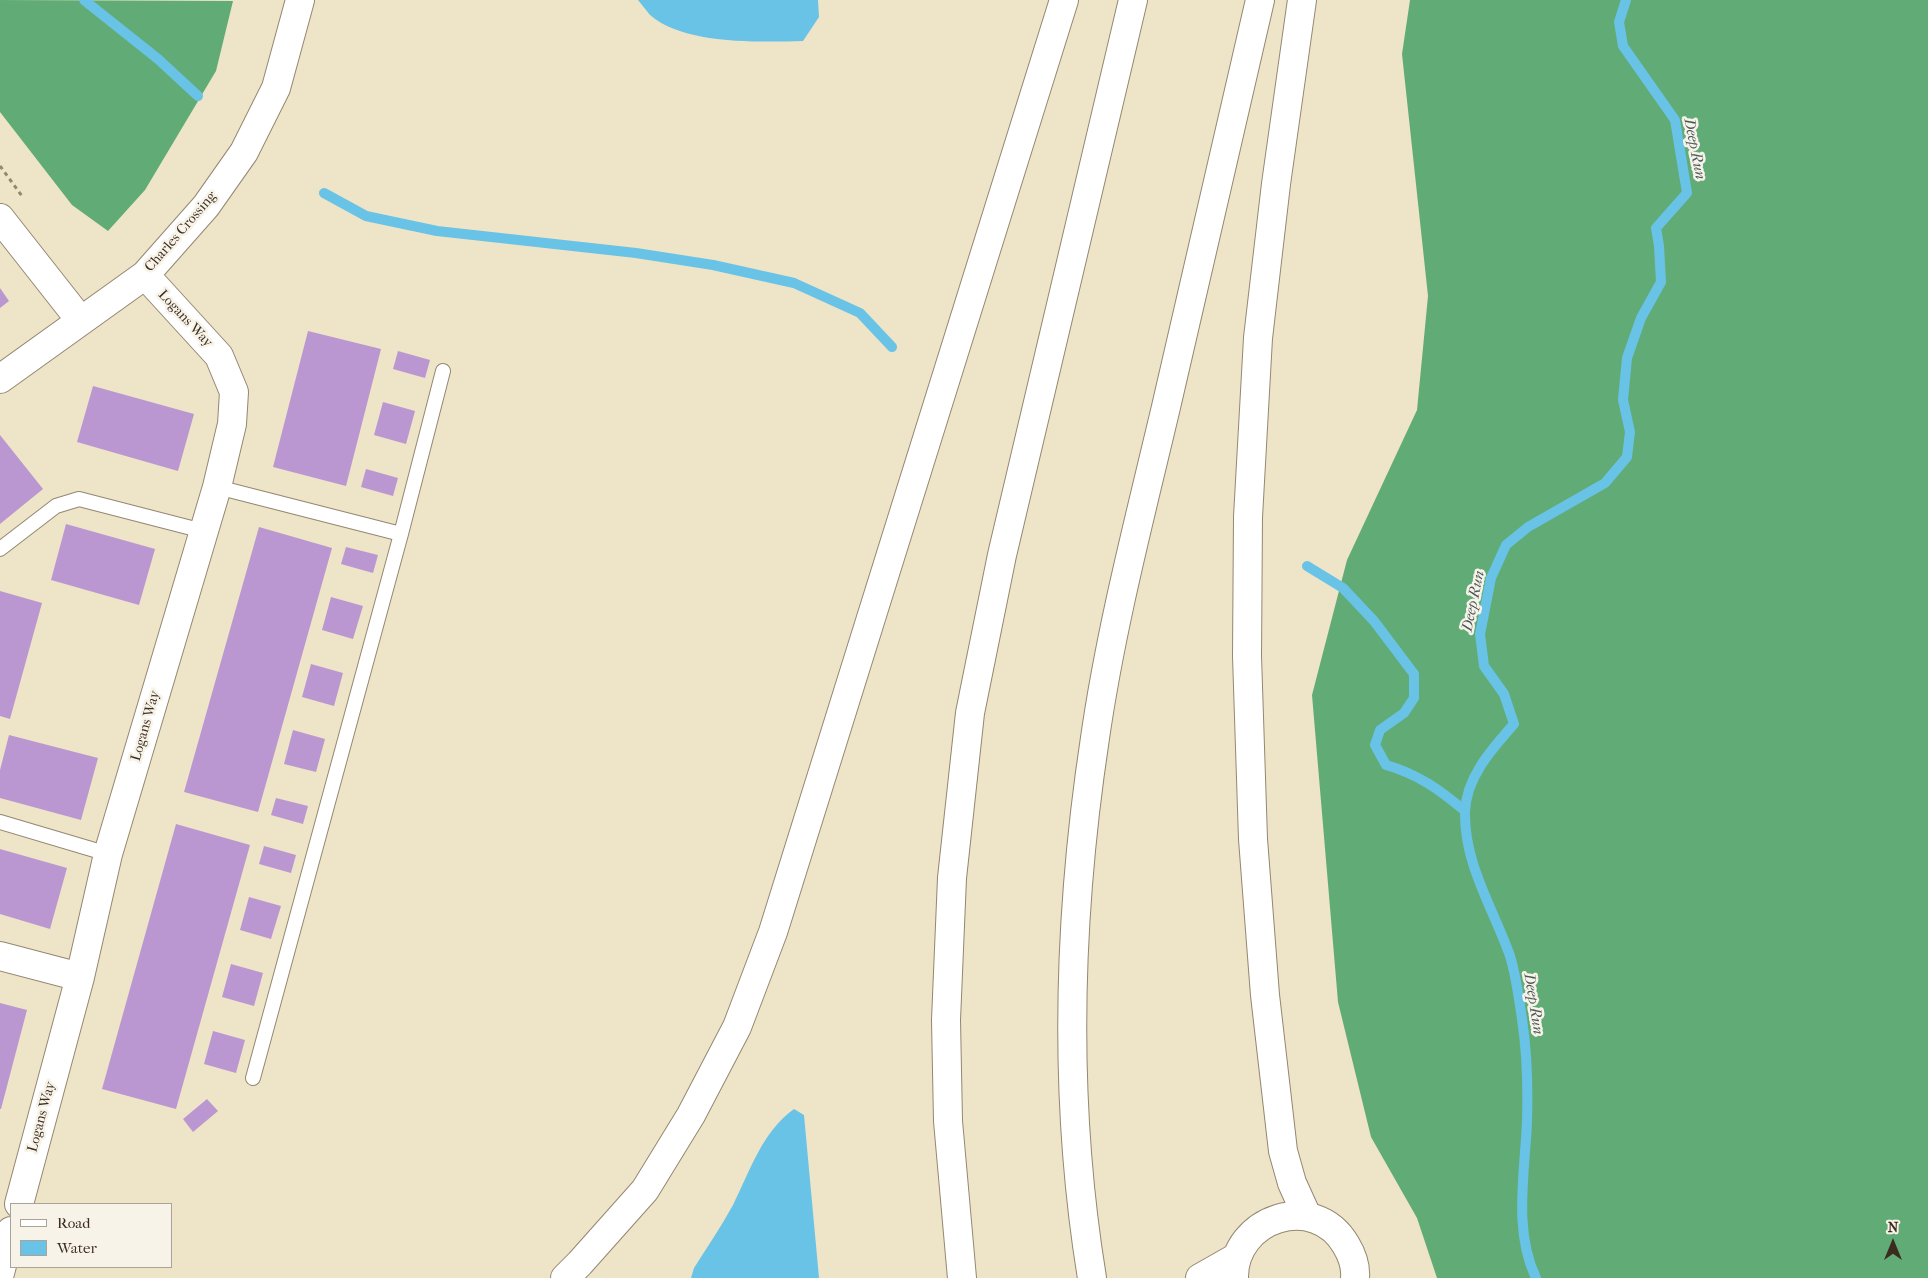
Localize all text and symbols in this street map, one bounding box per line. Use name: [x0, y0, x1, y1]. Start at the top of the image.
water label: Deep Run: [1679, 117, 1709, 181]
street label: Charles Crossing: [142, 188, 220, 276]
street label: Logans Way: [154, 287, 216, 351]
water label: Deep Run: [1459, 569, 1489, 633]
street label: Logans Way: [128, 689, 164, 763]
water label: Deep Run: [1519, 972, 1547, 1036]
street label: Logans Way: [25, 1080, 59, 1154]
legend: [10, 1203, 172, 1268]
text: Road: [57, 1214, 90, 1232]
north arrow: [1868, 1218, 1918, 1268]
text: N: [1888, 1219, 1898, 1236]
text: Water: [57, 1239, 97, 1257]

